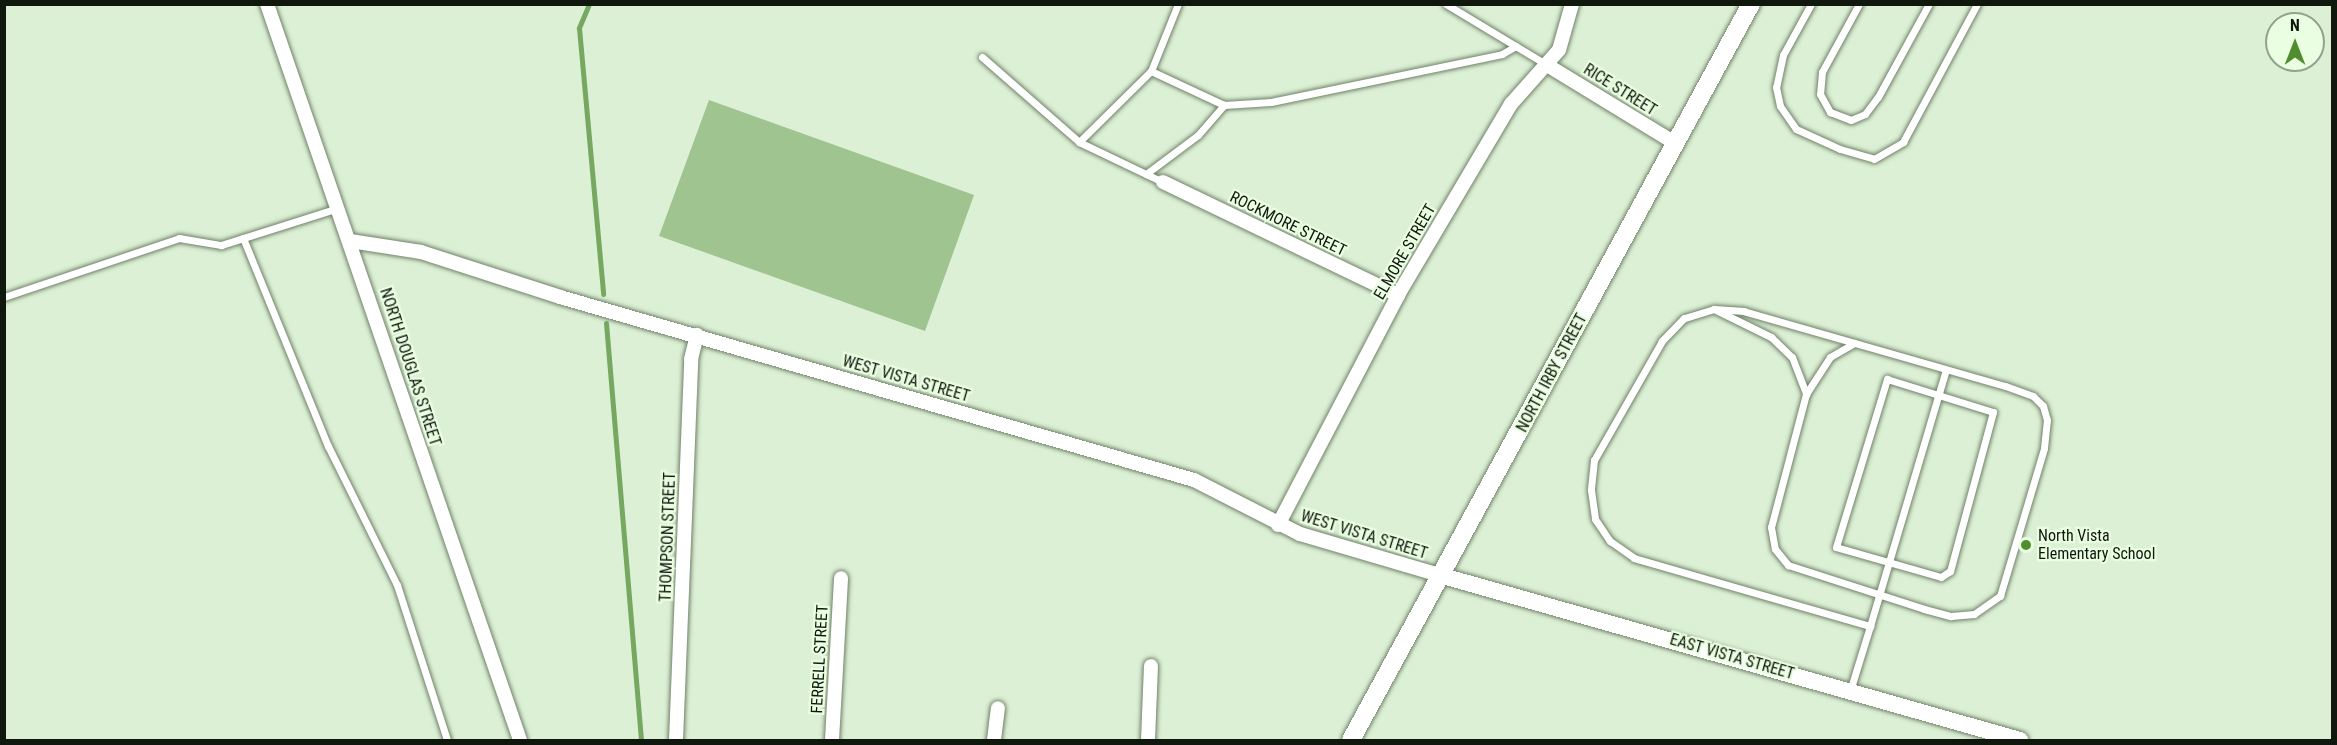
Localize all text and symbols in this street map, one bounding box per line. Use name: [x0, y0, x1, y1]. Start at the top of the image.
north arrow: [2265, 12, 2325, 72]
text: N: [2290, 16, 2300, 35]
street label: RICE STREET: [1580, 60, 1660, 120]
street label: ROCKMORE STREET: [1227, 187, 1349, 261]
street label: ELMORE STREET: [1370, 201, 1440, 303]
street label: NORTH DOUGLAS STREET: [375, 286, 445, 448]
street label: NORTH IRBY STREET: [1513, 310, 1591, 436]
street label: WEST VISTA STREET: [840, 352, 972, 406]
street label: THOMPSON STREET: [656, 472, 680, 602]
street label: WEST VISTA STREET: [1298, 507, 1430, 563]
place label: North Vista Elementary School: [2038, 526, 2155, 564]
marker: North Vista Elementary School: [2019, 538, 2033, 552]
street label: FERRELL STREET: [808, 604, 832, 714]
street label: EAST VISTA STREET: [1667, 630, 1797, 684]

